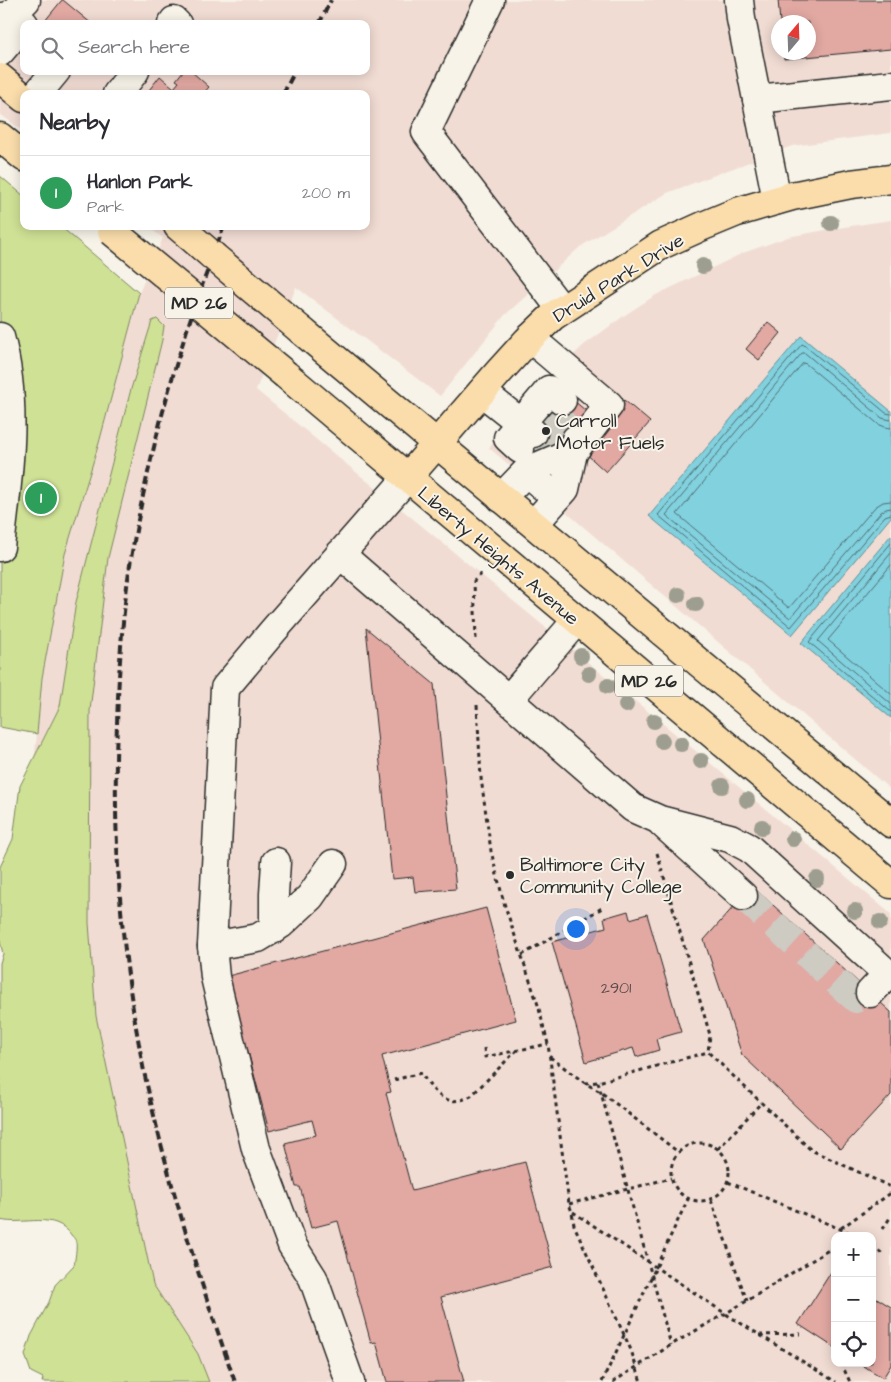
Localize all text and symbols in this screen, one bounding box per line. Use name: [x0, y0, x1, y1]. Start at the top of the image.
north arrow: [771, 15, 816, 60]
search box: [20, 20, 370, 75]
icon: search: [38, 34, 66, 62]
text: Search here: [78, 34, 190, 61]
text: Nearby: [40, 108, 110, 137]
text: Hanlon Park: [87, 169, 192, 196]
text: 1: [55, 182, 57, 204]
text: 200 m: [302, 182, 350, 204]
text: Park: [87, 196, 124, 218]
street label: Druid Park Drive: [548, 227, 690, 329]
road number: MD 26: [165, 288, 233, 318]
place label: Carroll Motor Fuels: [556, 408, 664, 457]
marker: Carroll Motor Fuels: [540, 425, 552, 437]
pin: 1: [25, 479, 57, 517]
street label: Liberty Heights Avenue: [411, 480, 585, 633]
road number: MD 26: [615, 666, 683, 696]
place label: Baltimore City Community College: [520, 852, 682, 902]
marker: Baltimore City Community College: [504, 869, 516, 881]
your location: [563, 916, 589, 942]
house number: 2901: [601, 977, 631, 999]
map controls: [831, 1232, 876, 1367]
button: +: [831, 1232, 876, 1277]
button: −: [831, 1277, 876, 1322]
button: locate: [831, 1322, 876, 1367]

